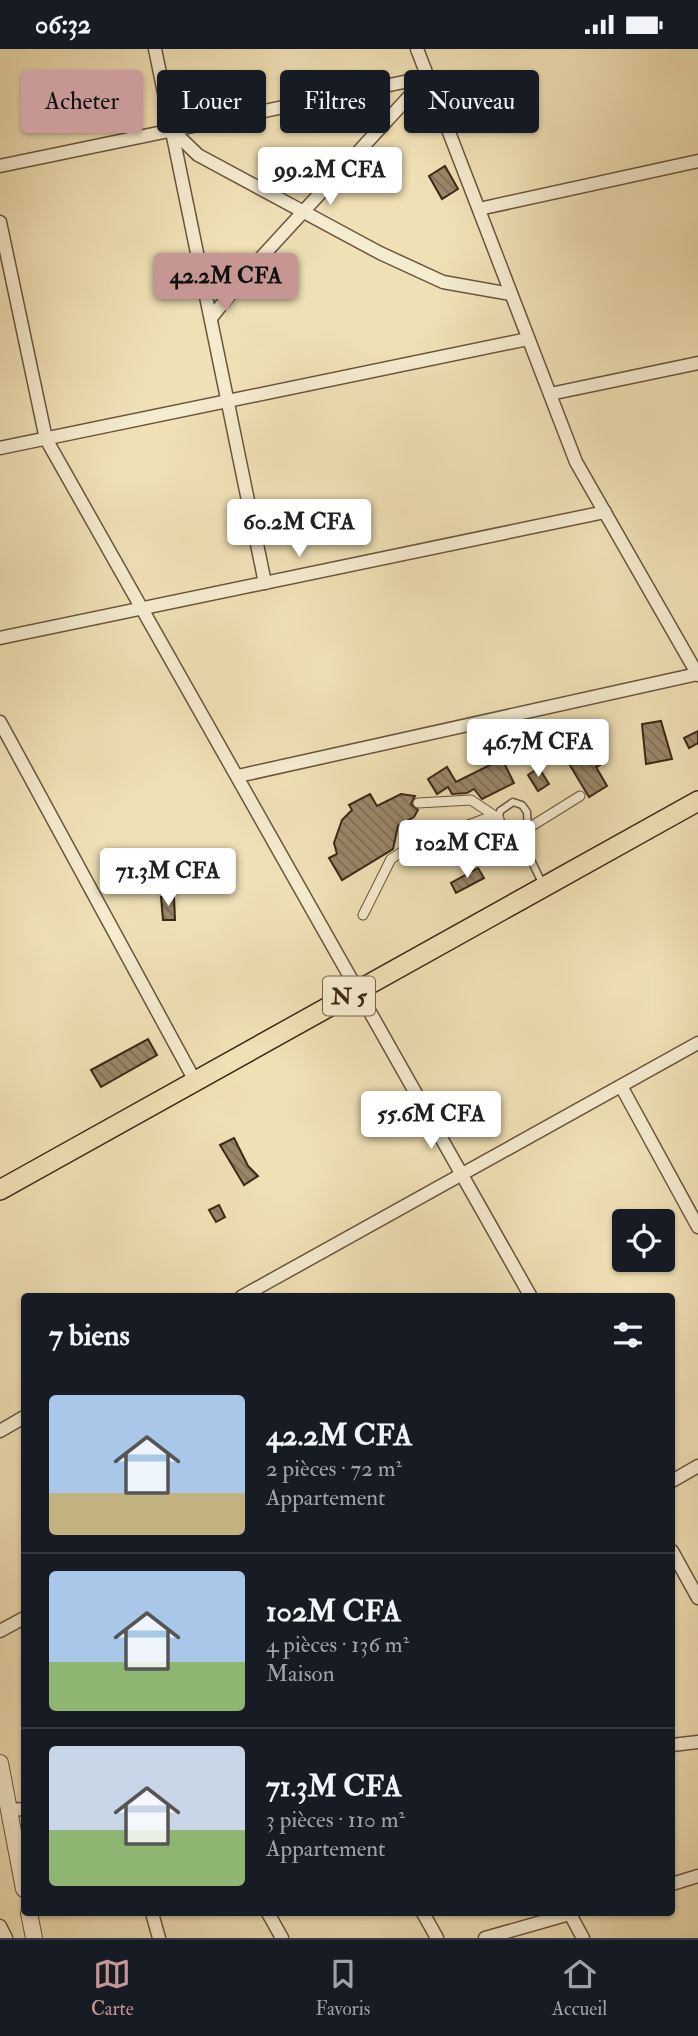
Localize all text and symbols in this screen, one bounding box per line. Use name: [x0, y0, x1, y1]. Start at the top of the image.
text: 06:32: [35, 9, 91, 41]
chip: Acheter: [21, 70, 143, 133]
chip: Louer: [157, 70, 266, 133]
chip: Filtres: [280, 70, 390, 133]
chip: Nouveau: [404, 70, 539, 133]
pin: 99.2M CFA: [250, 148, 410, 207]
text: 99.2M CFA: [274, 155, 386, 184]
pin: 42.2M CFA: [146, 253, 306, 313]
text: 42.2M CFA: [170, 261, 282, 290]
pin: 60.2M CFA: [219, 499, 379, 559]
text: 60.2M CFA: [243, 507, 355, 536]
pin: 46.7M CFA: [458, 719, 618, 779]
text: 46.7M CFA: [483, 727, 593, 756]
pin: 102M CFA: [395, 821, 539, 880]
text: 102M CFA: [415, 828, 519, 857]
pin: 71.3M CFA: [88, 849, 248, 908]
text: 71.3M CFA: [116, 856, 220, 885]
road number: N 5: [323, 977, 375, 1015]
pin: 55.6M CFA: [351, 1091, 511, 1151]
text: 55.6M CFA: [377, 1099, 485, 1128]
map controls: [612, 1209, 675, 1272]
button: locate: [612, 1209, 675, 1272]
icon: filters: [609, 1316, 647, 1354]
text: 7 biens: [49, 1317, 130, 1354]
text: 42.2M CFA: [266, 1417, 413, 1454]
icon: home: [105, 1423, 189, 1507]
text: 2 pièces · 72 m²: [266, 1454, 402, 1483]
text: Appartement: [266, 1483, 386, 1512]
text: 102M CFA: [266, 1593, 401, 1630]
icon: home: [105, 1599, 189, 1683]
text: 4 pièces · 136 m²: [266, 1630, 409, 1659]
text: Maison: [266, 1659, 335, 1688]
text: 71.3M CFA: [266, 1768, 402, 1805]
icon: home: [105, 1774, 189, 1858]
text: 3 pièces · 110 m²: [266, 1805, 405, 1834]
text: Appartement: [266, 1834, 386, 1863]
tab: Carte: [91, 1955, 134, 2021]
tab: Favoris: [316, 1955, 370, 2021]
tab: Accueil: [552, 1955, 607, 2021]

